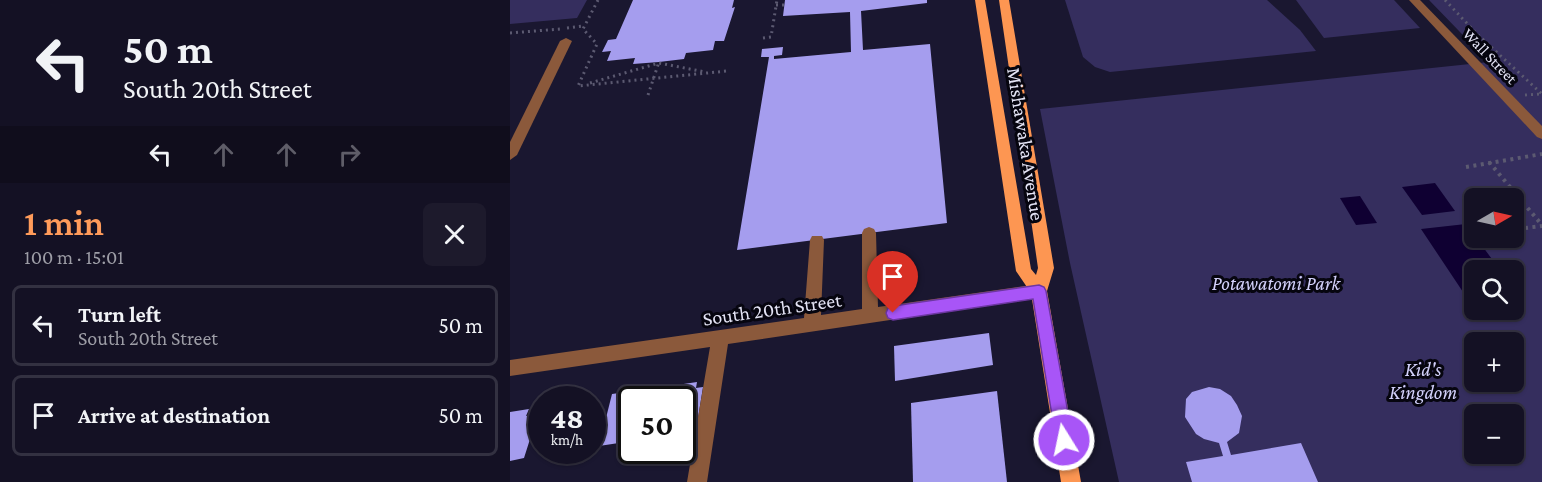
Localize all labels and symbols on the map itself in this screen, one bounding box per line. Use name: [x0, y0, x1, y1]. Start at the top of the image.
street label: Wall Street: [1459, 25, 1521, 88]
street label: Mishawaka Avenue: [1003, 66, 1049, 222]
north arrow: [1464, 188, 1524, 248]
pin: [867, 251, 918, 313]
park label: Potawatomi Park: [1212, 272, 1342, 294]
street label: South 20th Street: [701, 288, 843, 330]
park label: Kid's Kingdom: [1389, 358, 1457, 404]
speed limit sign: 50: [618, 386, 696, 464]
position arrow: [1032, 408, 1096, 472]

